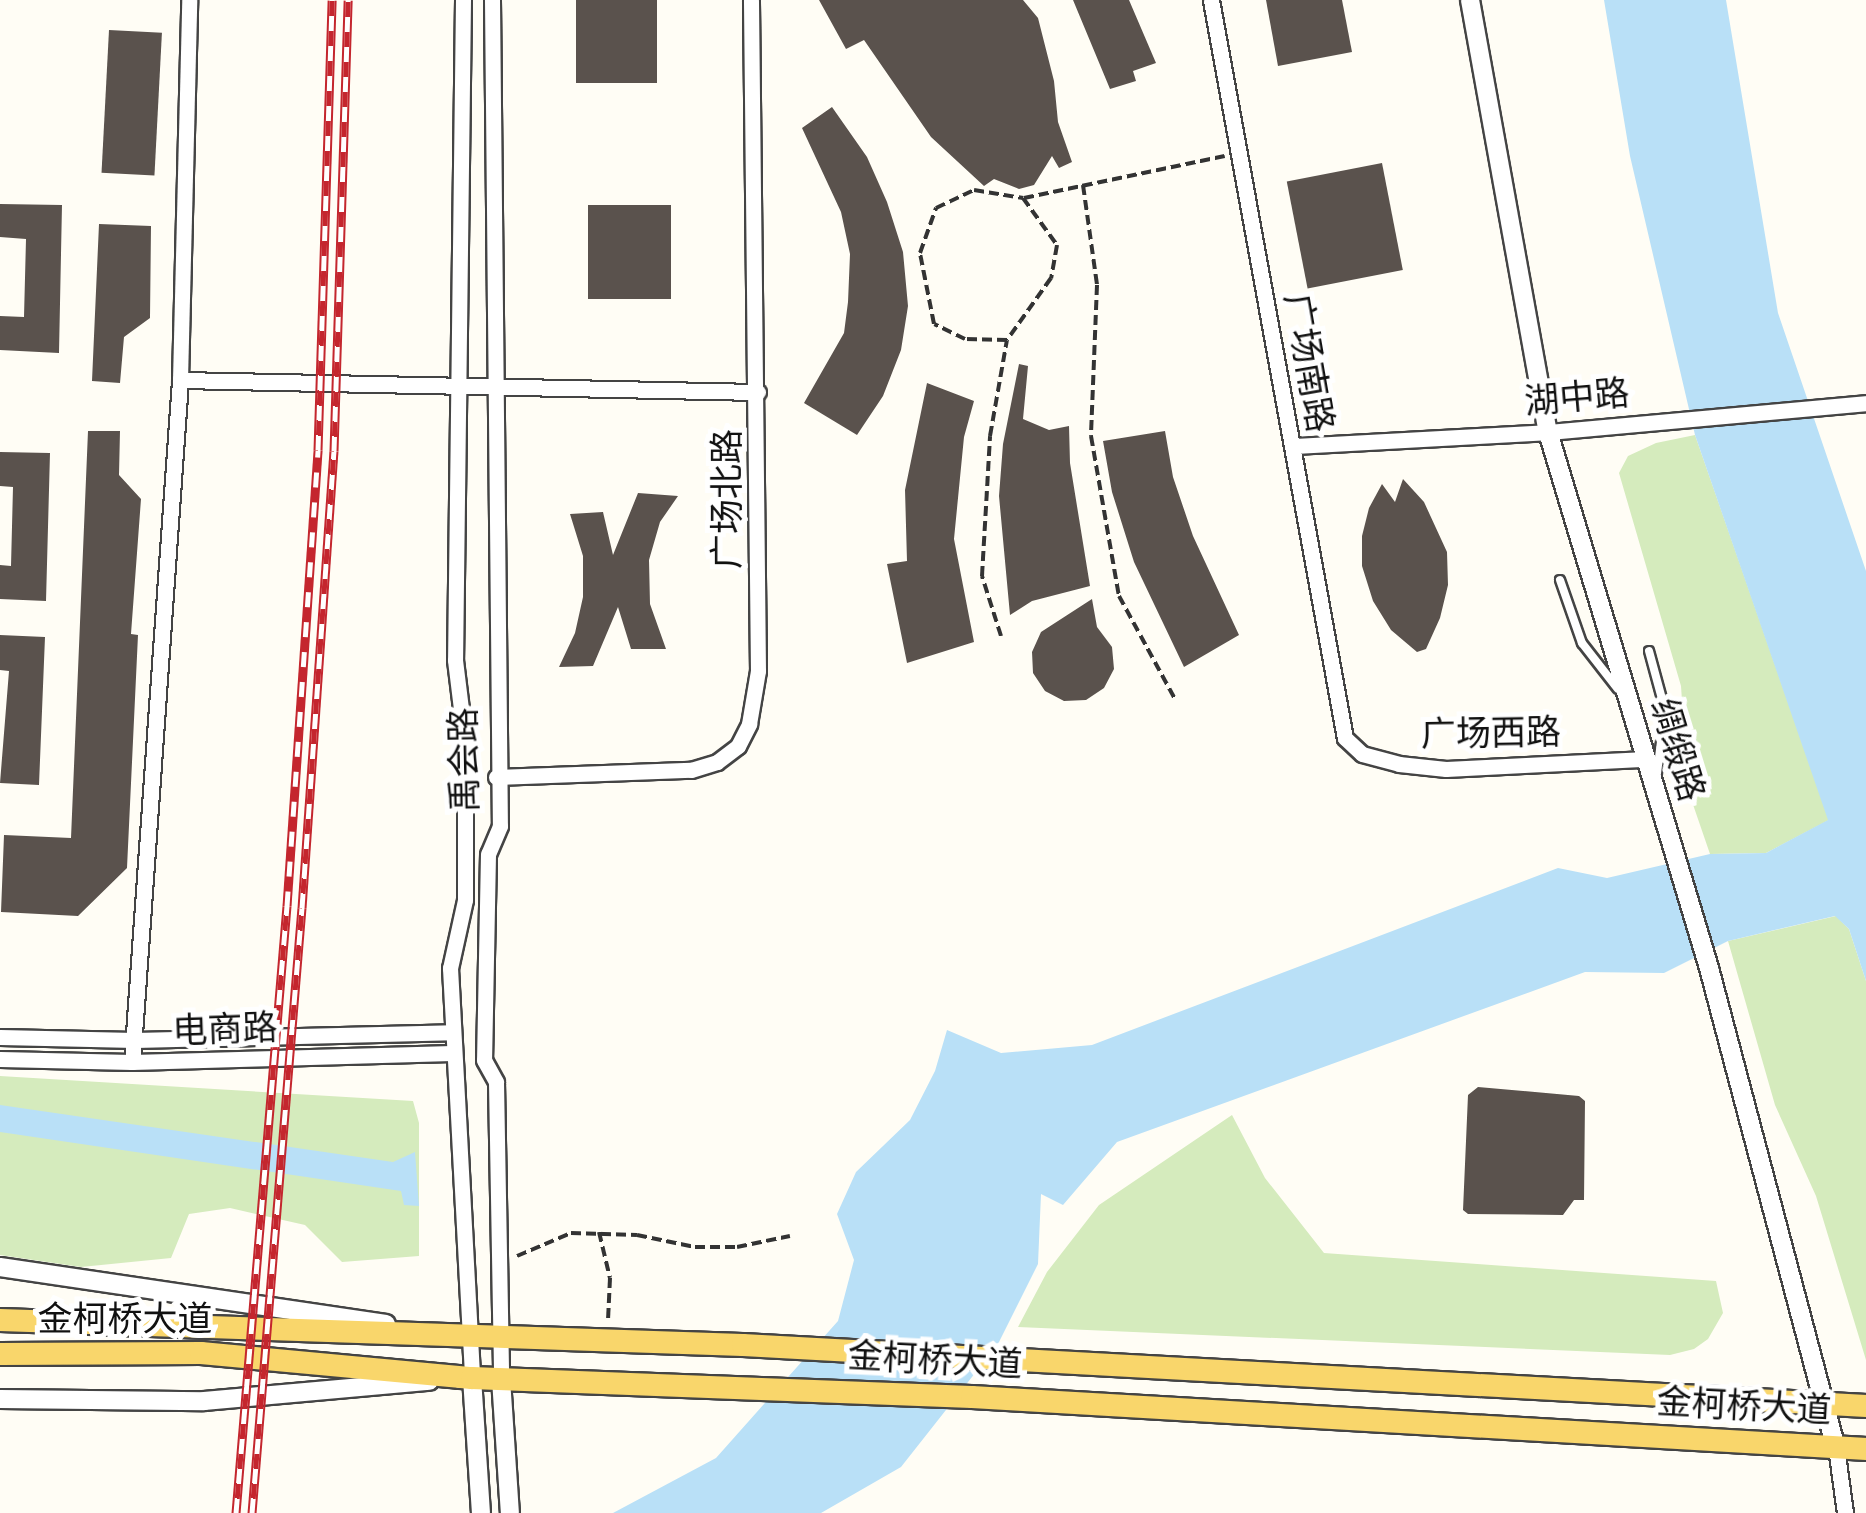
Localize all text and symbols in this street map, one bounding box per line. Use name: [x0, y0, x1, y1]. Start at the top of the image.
street label: 广场南路: [1275, 290, 1341, 436]
street label: 湖中路: [1523, 373, 1631, 423]
street label: 广场北路: [707, 429, 749, 569]
street label: 绸缎路: [1642, 694, 1712, 806]
street label: 禹会路: [443, 707, 487, 813]
street label: 广场西路: [1421, 712, 1561, 756]
street label: 电商路: [172, 1007, 278, 1053]
street label: 金柯桥大道: [38, 1299, 212, 1341]
street label: 金柯桥大道: [847, 1335, 1023, 1387]
street label: 金柯桥大道: [1656, 1381, 1832, 1433]

